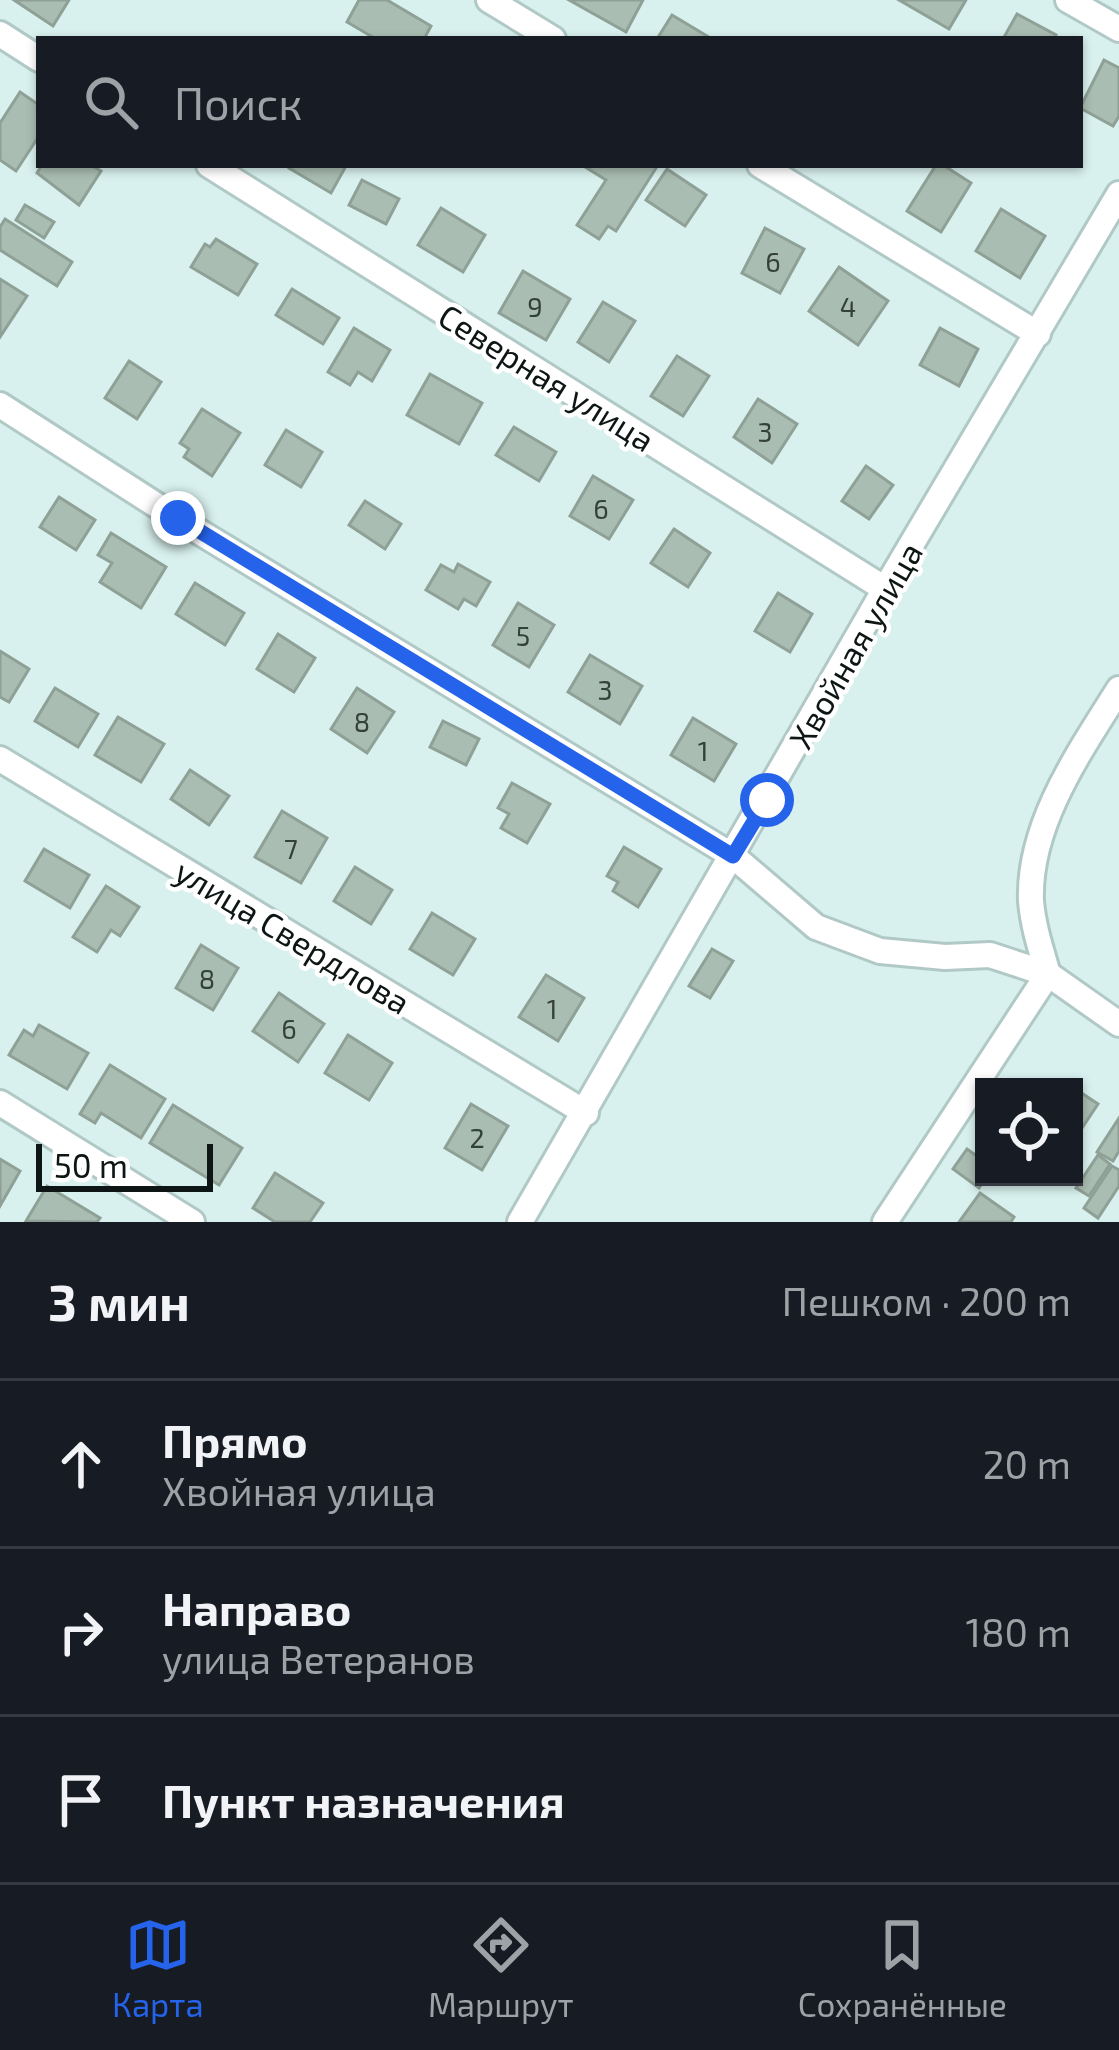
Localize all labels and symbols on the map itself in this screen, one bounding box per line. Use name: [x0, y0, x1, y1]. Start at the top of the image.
house number: 6: [765, 245, 781, 277]
house number: 9: [527, 290, 543, 322]
house number: 4: [840, 290, 856, 322]
street label: Северная улица: [431, 295, 662, 460]
house number: 3: [757, 415, 773, 447]
route end: [151, 491, 205, 545]
house number: 6: [593, 492, 609, 524]
street label: Хвойная улица: [780, 535, 931, 756]
house number: 5: [516, 619, 530, 651]
house number: 3: [597, 673, 613, 705]
house number: 8: [354, 705, 370, 737]
house number: 1: [698, 734, 708, 766]
route start: [740, 773, 794, 827]
house number: 7: [284, 832, 298, 864]
street label: улица Свердлова: [168, 850, 418, 1023]
house number: 8: [199, 962, 215, 994]
house number: 1: [547, 992, 557, 1024]
house number: 6: [281, 1012, 297, 1044]
house number: 2: [469, 1121, 485, 1153]
scale bar: [36, 1138, 213, 1191]

